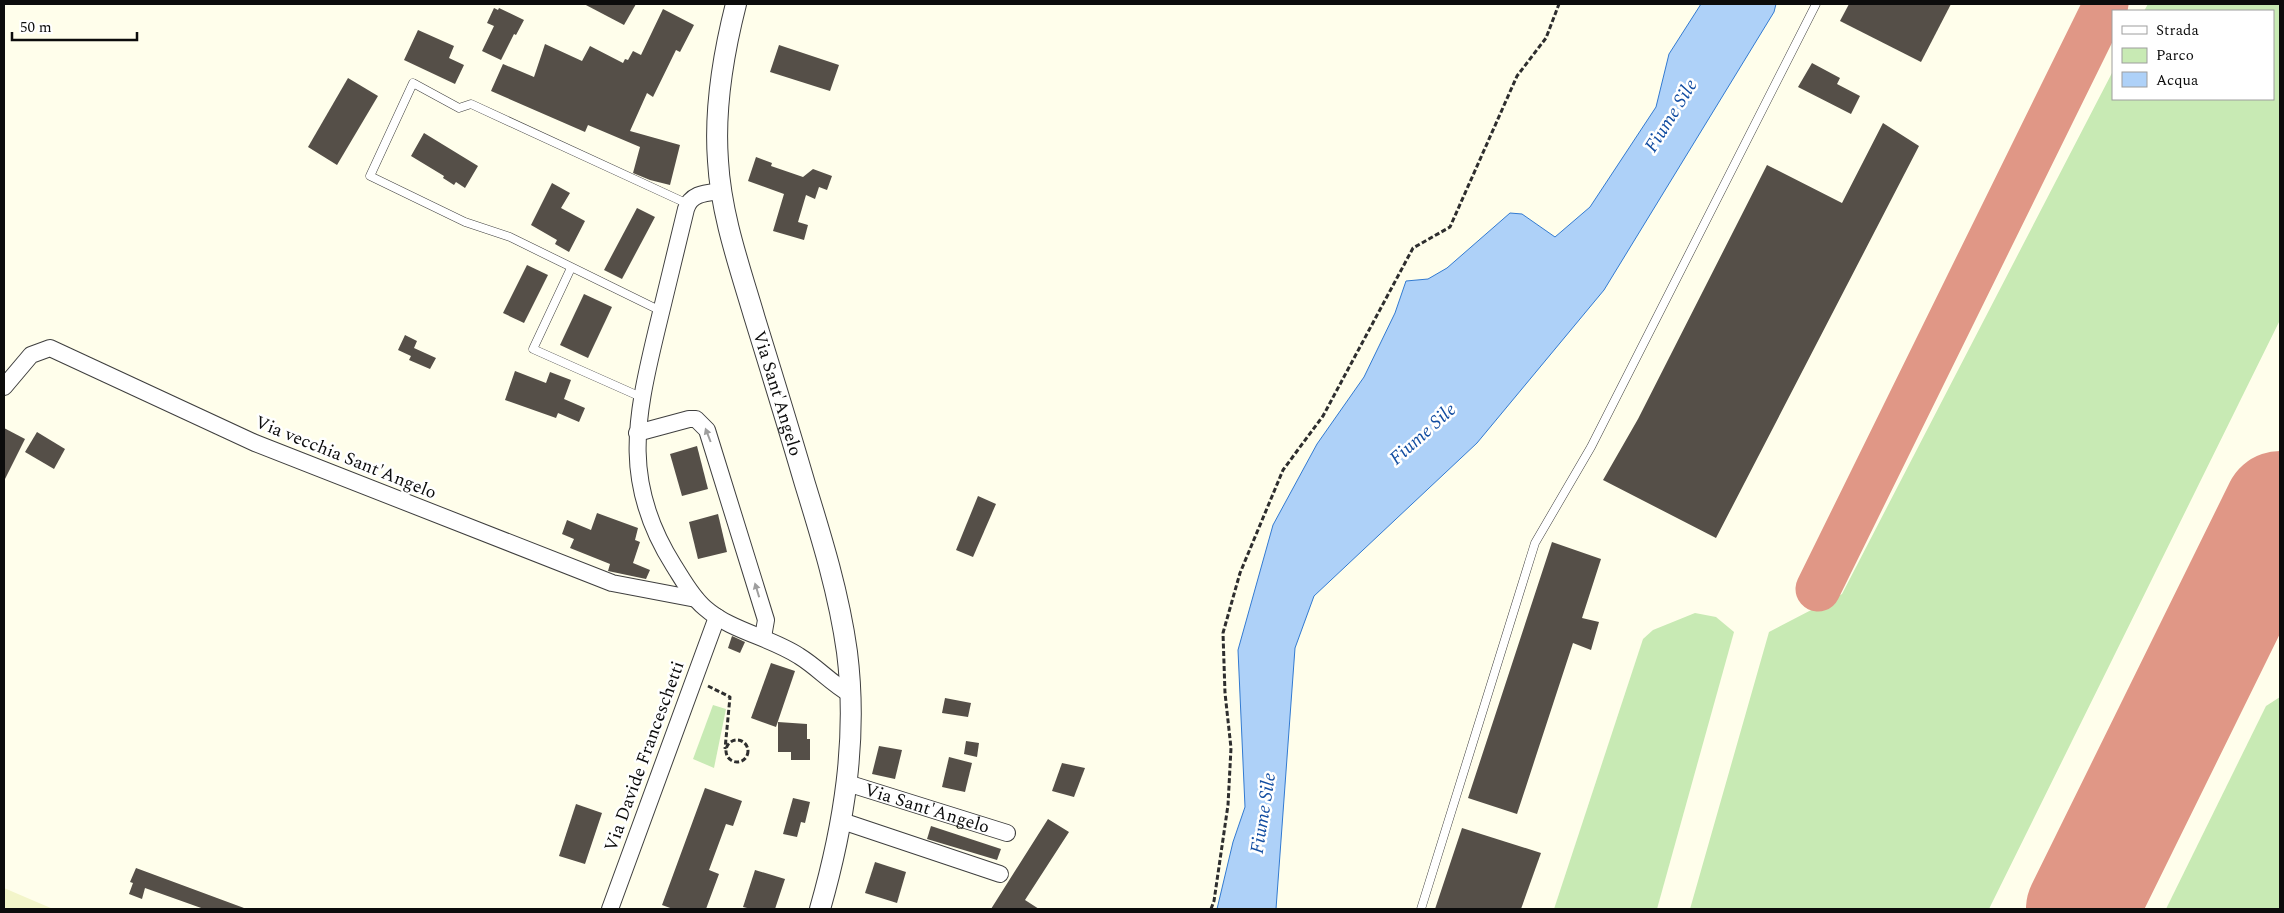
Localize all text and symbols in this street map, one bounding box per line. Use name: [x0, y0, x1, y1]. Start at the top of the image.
scale bar: [12, 10, 138, 42]
legend: [2112, 10, 2274, 100]
text: 50 m: [20, 16, 52, 39]
text: Strada: [2156, 19, 2199, 42]
text: Parco: [2156, 44, 2194, 67]
text: Acqua: [2156, 69, 2199, 92]
water label: Fiume Sile: [1637, 73, 1705, 158]
street label: Via Sant'Angelo: [745, 327, 809, 459]
water label: Fiume Sile: [1383, 396, 1463, 472]
street label: Via vecchia Sant'Angelo: [251, 409, 441, 506]
one-way arrow: [704, 428, 712, 442]
one-way arrow: [752, 583, 760, 598]
street label: Via Davide Franceschetti: [597, 657, 692, 855]
water label: Fiume Sile: [1243, 770, 1284, 856]
street label: Via Sant'Angelo: [861, 776, 993, 841]

